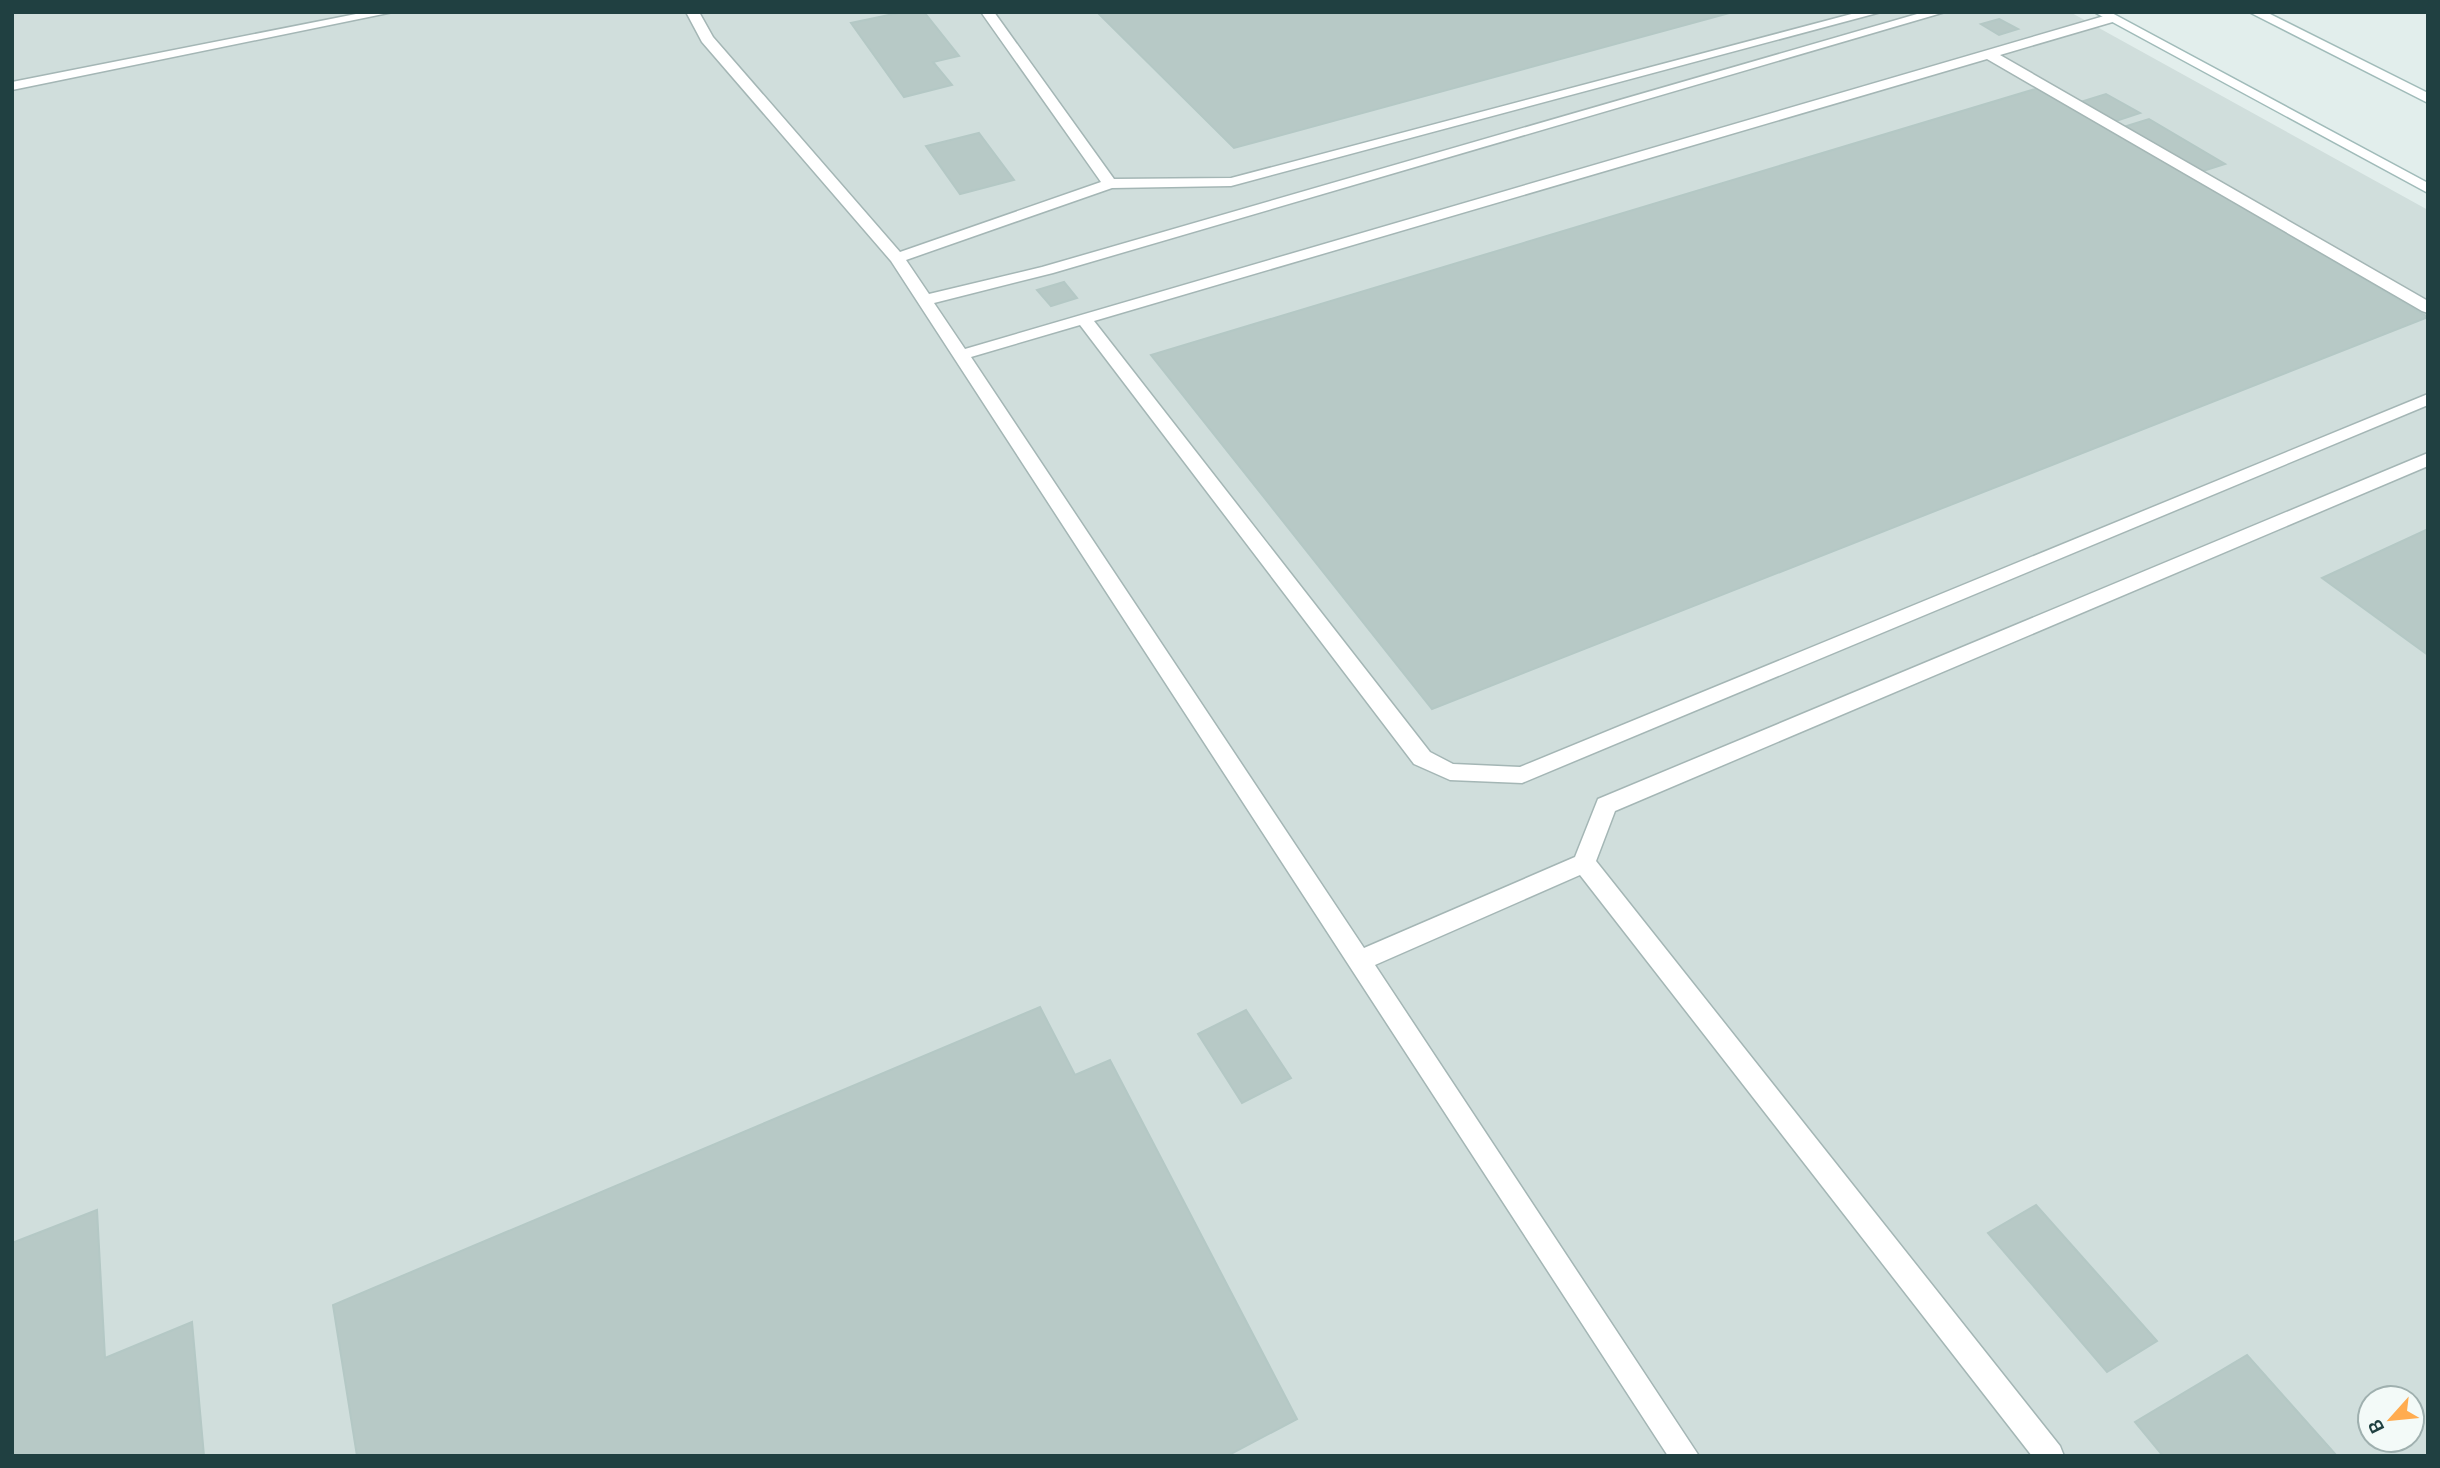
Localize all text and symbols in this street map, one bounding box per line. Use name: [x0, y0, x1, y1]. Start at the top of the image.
north arrow: [2356, 1384, 2426, 1454]
text: B: [2362, 1416, 2388, 1438]

